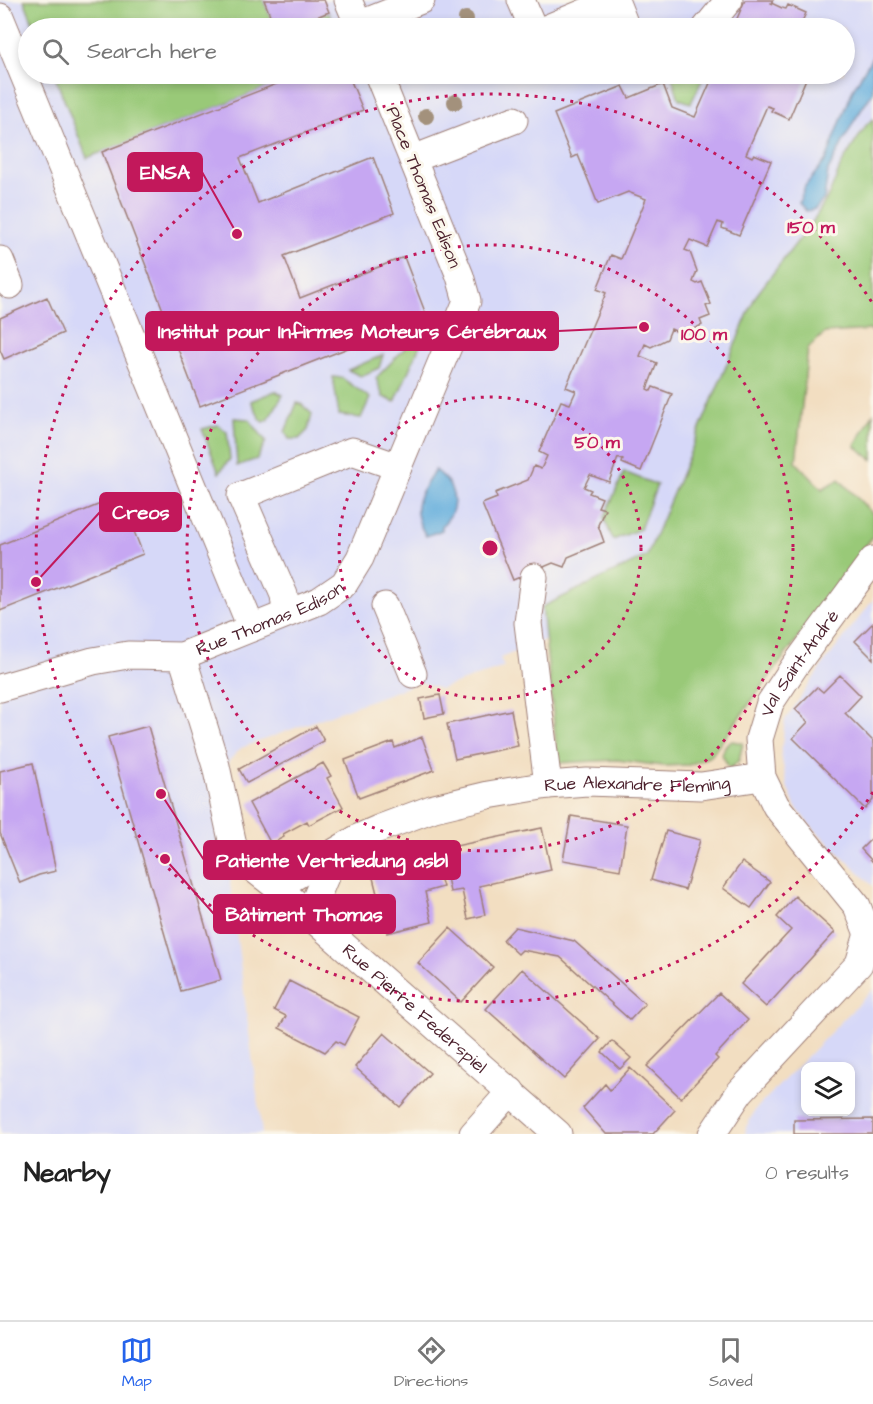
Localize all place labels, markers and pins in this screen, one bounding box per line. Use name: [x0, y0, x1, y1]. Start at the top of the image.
callout: ENSA: [128, 153, 202, 191]
callout: Institut pour Infirmes Moteurs Cérébraux: [146, 312, 558, 350]
callout: Creos: [100, 493, 181, 531]
centre of rings: [480, 538, 500, 558]
callout: Patiente Vertriedung asbl: [204, 841, 460, 879]
callout: Bâtiment Thomas: [214, 895, 395, 933]

